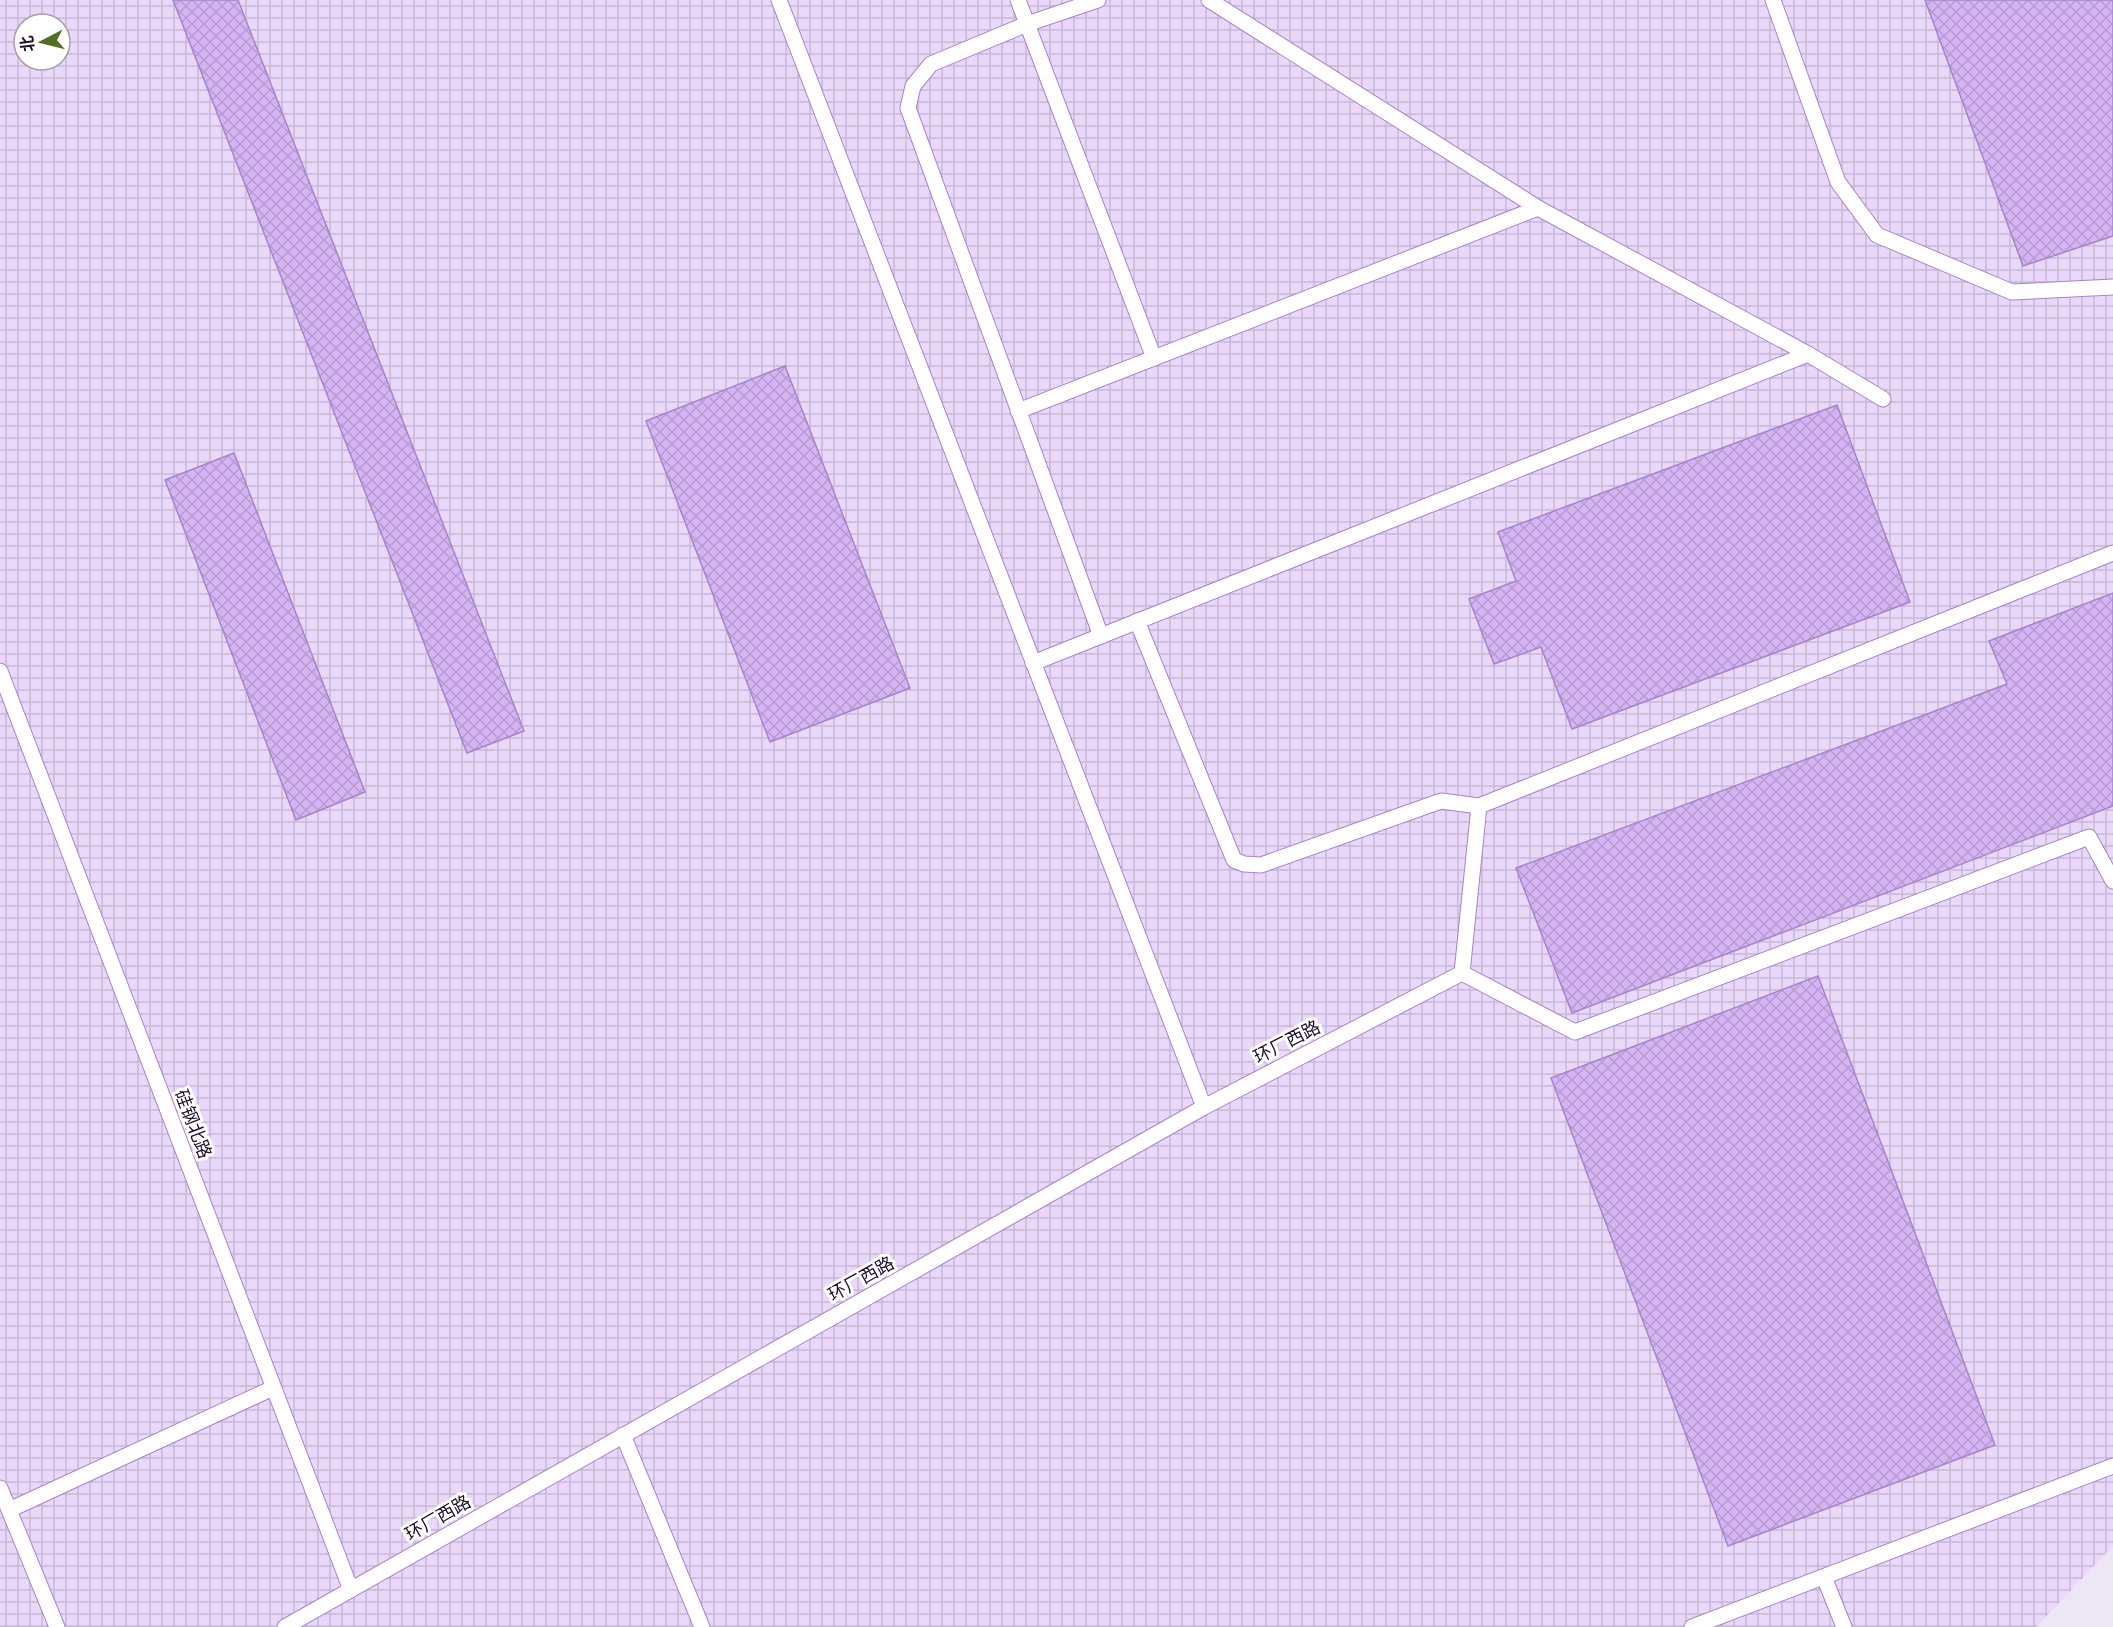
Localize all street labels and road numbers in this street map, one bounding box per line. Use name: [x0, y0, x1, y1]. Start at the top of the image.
street label: 环厂西路: [1250, 1016, 1324, 1068]
street label: 硅钢北路: [170, 1086, 216, 1162]
street label: 环厂西路: [824, 1252, 898, 1306]
street label: 环厂西路: [401, 1490, 475, 1546]

